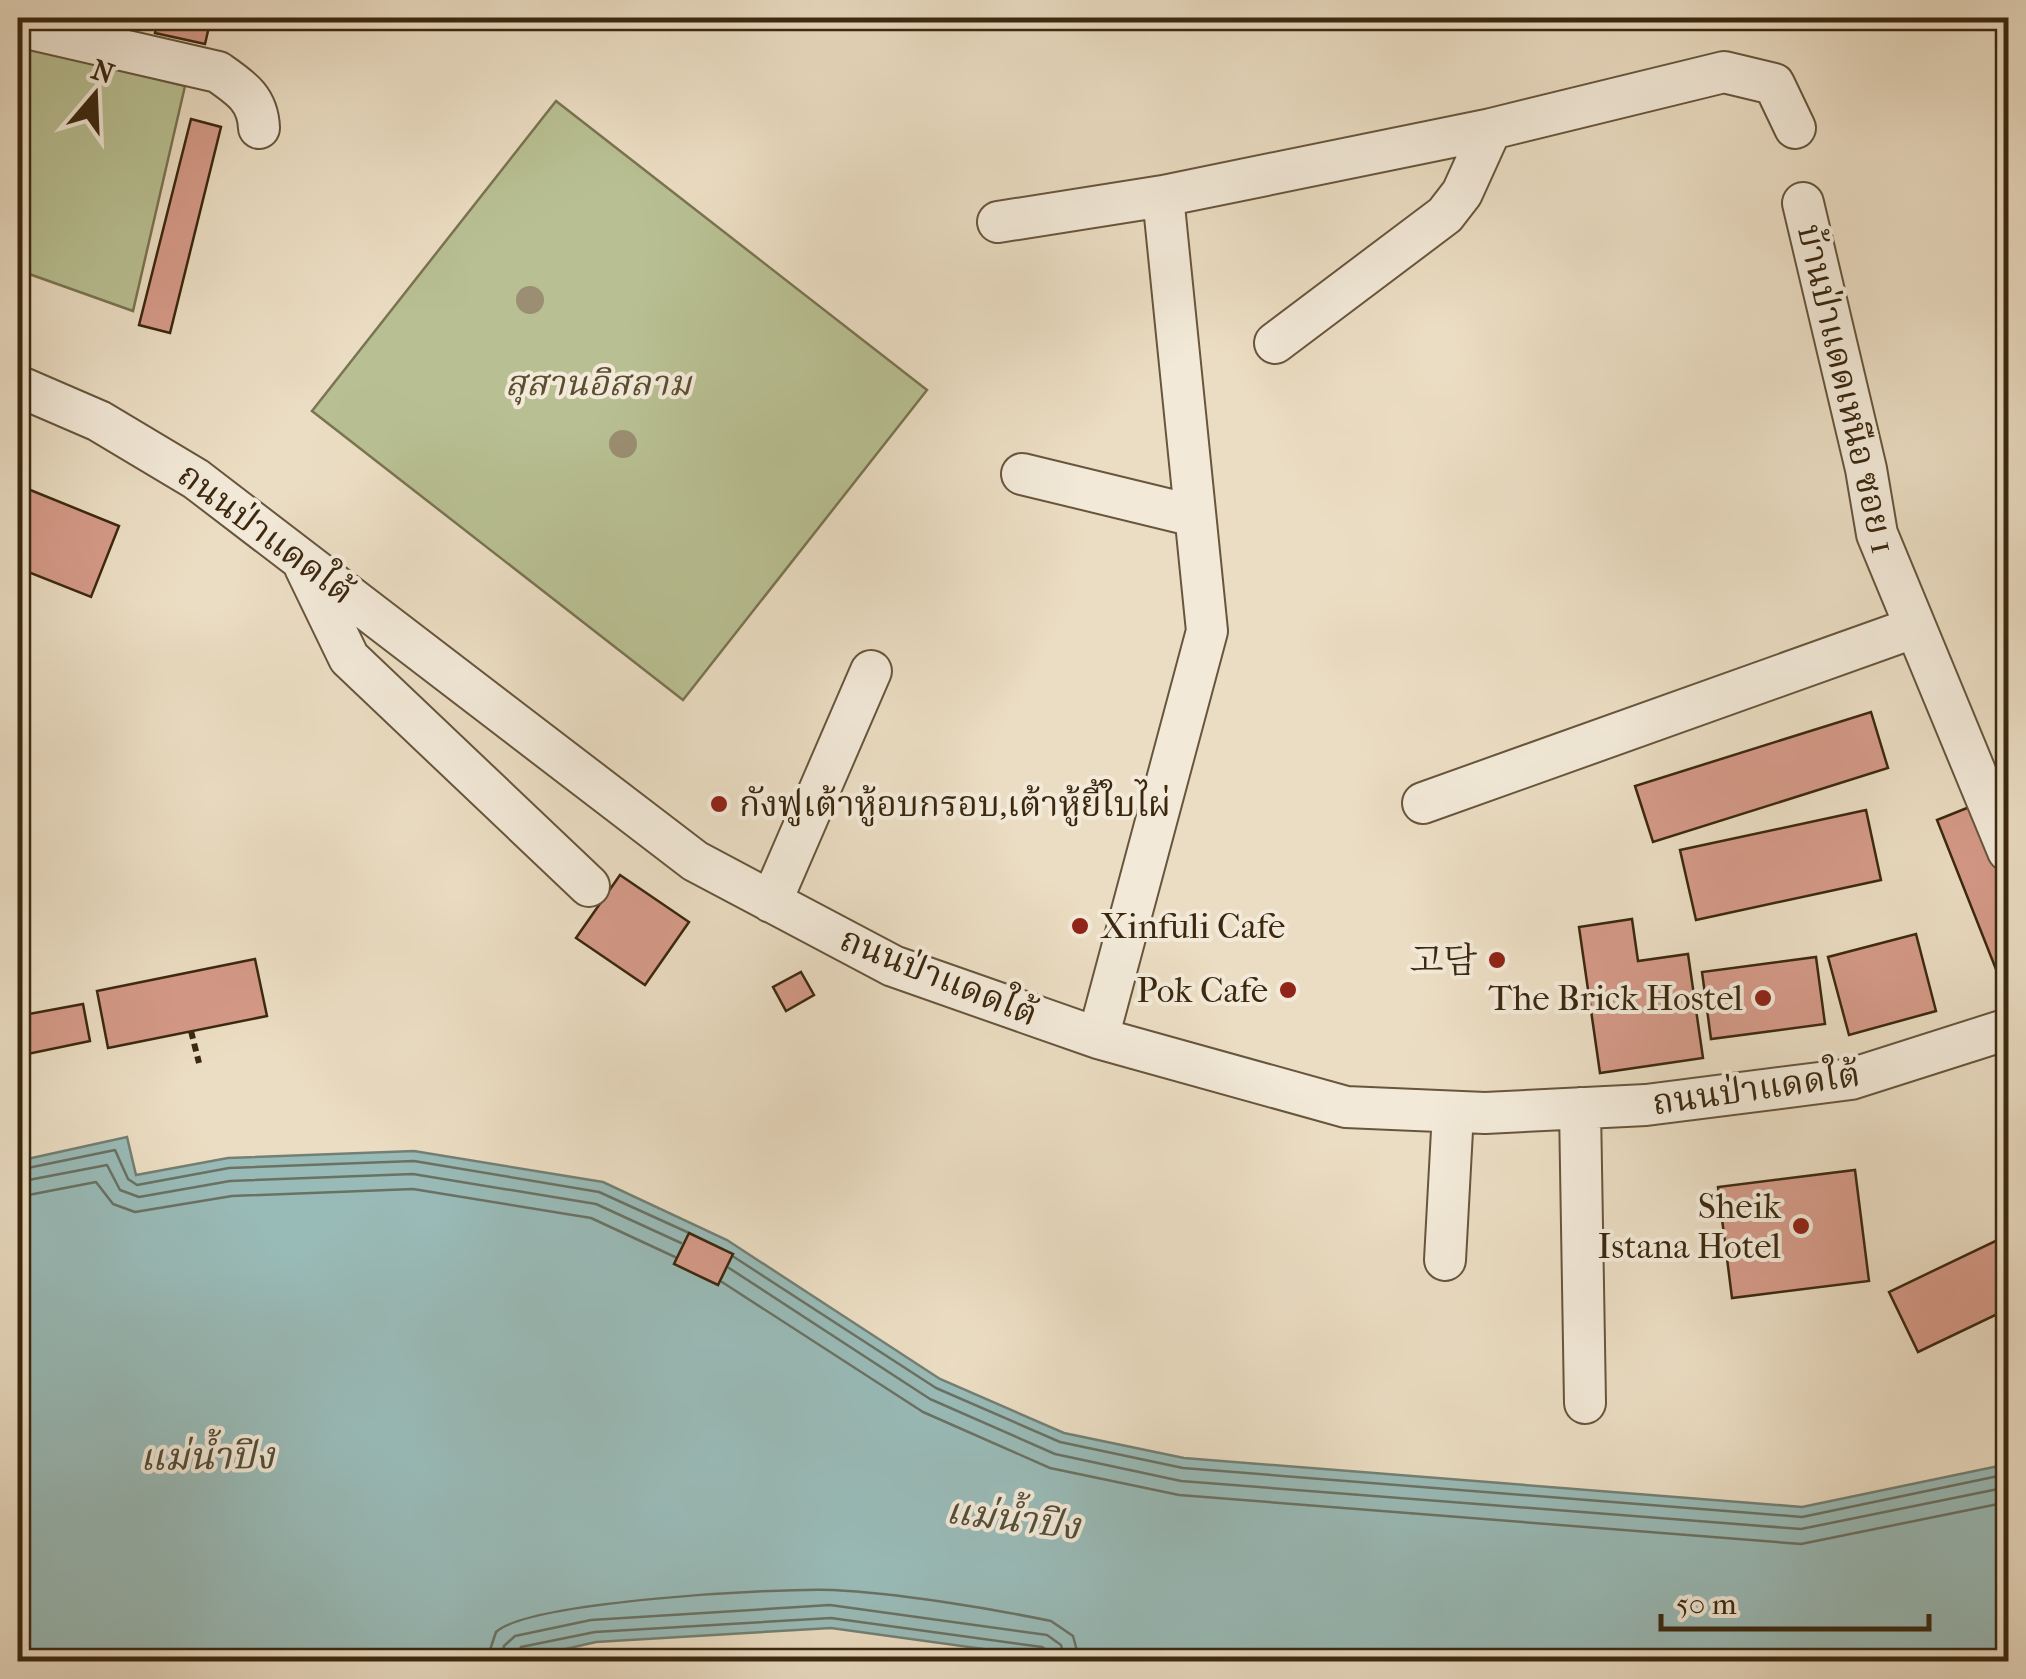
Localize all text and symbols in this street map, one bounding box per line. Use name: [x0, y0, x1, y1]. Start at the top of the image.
north arrow: [45, 45, 145, 145]
text: N: [88, 53, 119, 91]
street label: บ้านป่าแดดเหนือ ซอย 1: [1789, 221, 1904, 558]
park label: สุสานอิสลาม: [505, 363, 693, 406]
street label: ถนนป่าแดดใต้: [170, 450, 365, 613]
place label: กังฟูเต้าหู้อบกรอบ,เต้าหู้ยี้ใบไผ่: [739, 779, 1171, 827]
marker: กังฟูเต้าหู้อบกรอบ,เต้าหู้ยี้ใบไผ่: [708, 793, 730, 815]
place label: Xinfuli Cafe: [1100, 906, 1285, 947]
street label: ถนนป่าแดดใต้: [834, 914, 1045, 1035]
marker: Xinfuli Cafe: [1069, 915, 1091, 937]
place label: 고담: [1409, 940, 1477, 981]
marker: 고담: [1486, 949, 1508, 971]
place label: Pok Cafe: [1137, 970, 1268, 1011]
place label: The Brick Hostel: [1489, 978, 1743, 1019]
marker: Pok Cafe: [1277, 979, 1299, 1001]
marker: The Brick Hostel: [1752, 987, 1774, 1009]
street label: ถนนป่าแดดใต้: [1649, 1049, 1863, 1123]
place label: Sheik Istana Hotel: [1598, 1186, 1782, 1267]
marker: Sheik Istana Hotel: [1790, 1215, 1812, 1237]
water label: แม่น้ำปิง: [139, 1427, 277, 1480]
water label: แม่น้ำปิง: [943, 1482, 1085, 1549]
scale bar: [1661, 1569, 1928, 1631]
text: 50 m: [1676, 1587, 1737, 1622]

